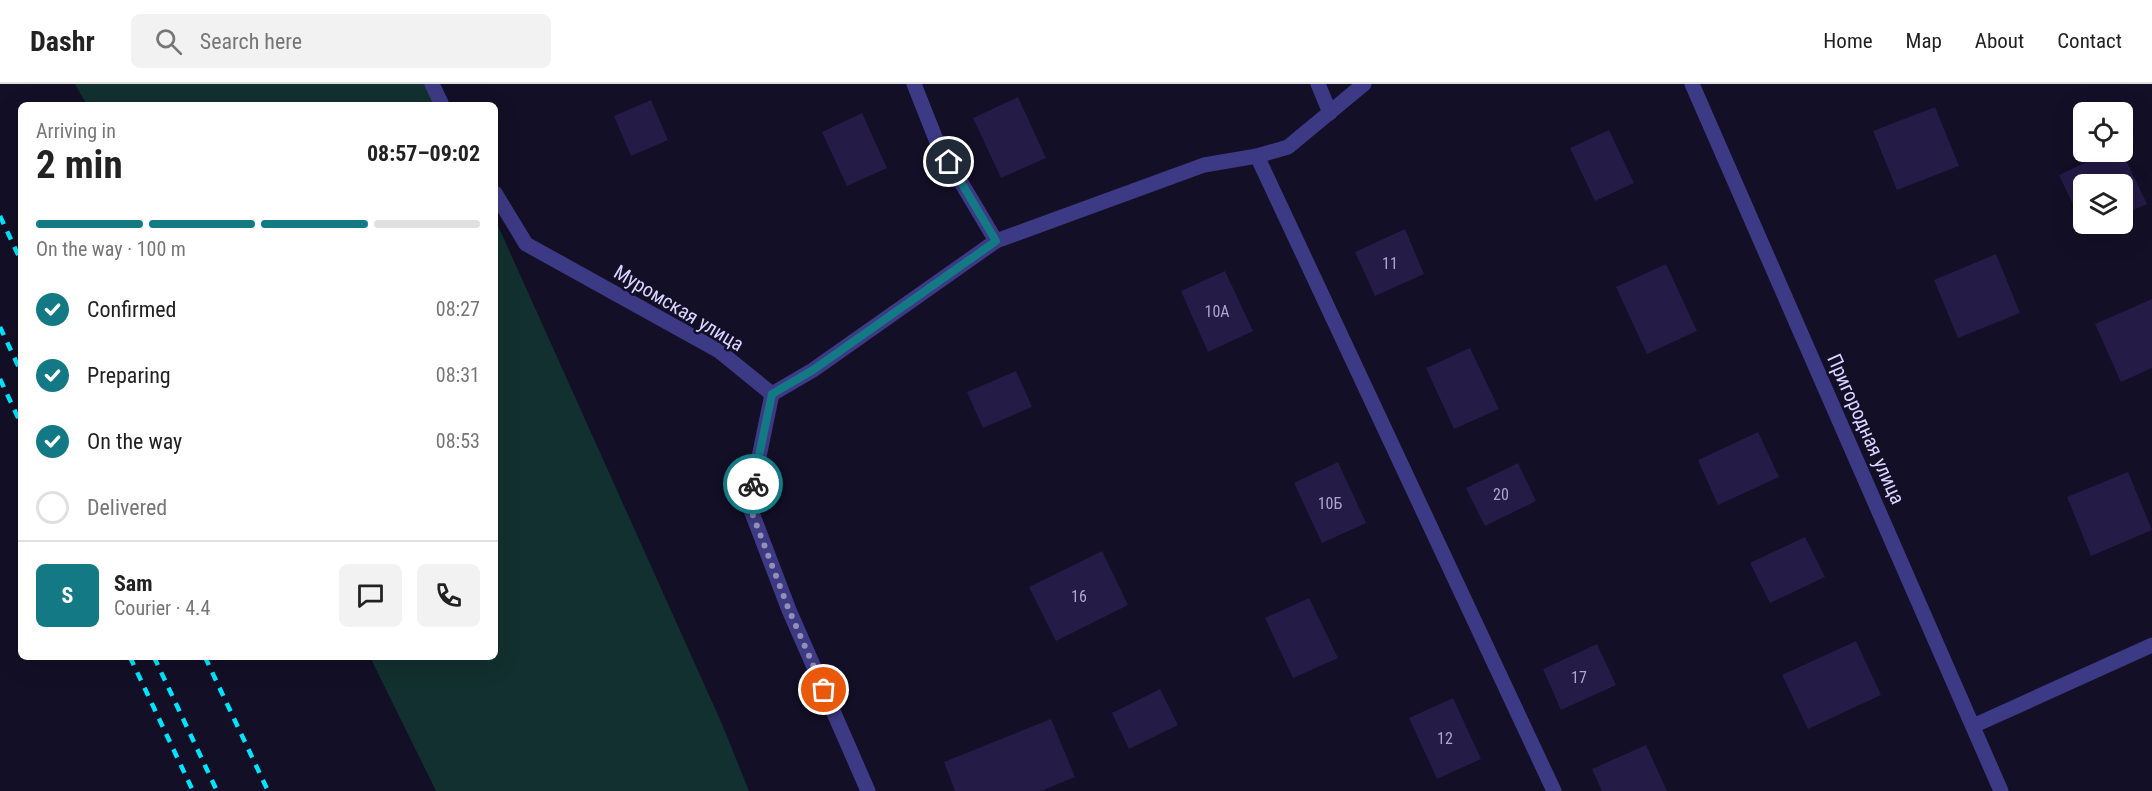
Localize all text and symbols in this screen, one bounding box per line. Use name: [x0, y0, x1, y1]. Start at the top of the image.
search box: [131, 14, 551, 68]
text: Dashr: [30, 25, 95, 58]
icon: search: [152, 25, 185, 58]
text: Search here: [200, 29, 302, 54]
text: Home: [1823, 29, 1873, 53]
text: Map: [1906, 29, 1942, 53]
text: About: [1975, 29, 2024, 53]
text: Contact: [2057, 29, 2122, 53]
map controls: [2073, 102, 2133, 234]
button: locate: [2073, 102, 2133, 162]
text: Arriving in: [36, 119, 116, 143]
pin: [923, 136, 974, 187]
text: 08:57–09:02: [367, 141, 480, 166]
text: 2 min: [36, 142, 123, 188]
icon: home: [932, 145, 965, 178]
button: layers: [2073, 174, 2133, 234]
text: On the way · 100 m: [36, 237, 186, 261]
house number: 11: [1382, 254, 1398, 273]
street label: Муромская улица: [610, 260, 748, 356]
icon: check: [36, 293, 69, 326]
text: Confirmed: [87, 297, 176, 322]
text: 08:27: [436, 297, 480, 321]
house number: 10А: [1204, 302, 1230, 321]
street label: Пригородная улица: [1822, 350, 1910, 508]
icon: check: [36, 359, 69, 392]
text: Preparing: [87, 363, 171, 388]
text: 08:31: [436, 363, 480, 387]
icon: check: [36, 425, 69, 458]
text: On the way: [87, 429, 182, 454]
text: 08:53: [436, 429, 480, 453]
courier: [723, 454, 783, 514]
icon: bike: [737, 468, 770, 501]
house number: 20: [1493, 485, 1509, 504]
house number: 10Б: [1318, 494, 1343, 513]
text: Delivered: [87, 495, 167, 520]
button: chat: [339, 564, 402, 627]
button: phone: [417, 564, 480, 627]
text: Sam: [114, 571, 153, 596]
text: S: [62, 583, 73, 608]
house number: 16: [1071, 587, 1087, 606]
text: Courier · 4.4: [114, 596, 210, 620]
pin: [798, 664, 849, 715]
house number: 17: [1571, 668, 1587, 687]
icon: bag: [807, 673, 840, 706]
house number: 12: [1437, 729, 1453, 748]

